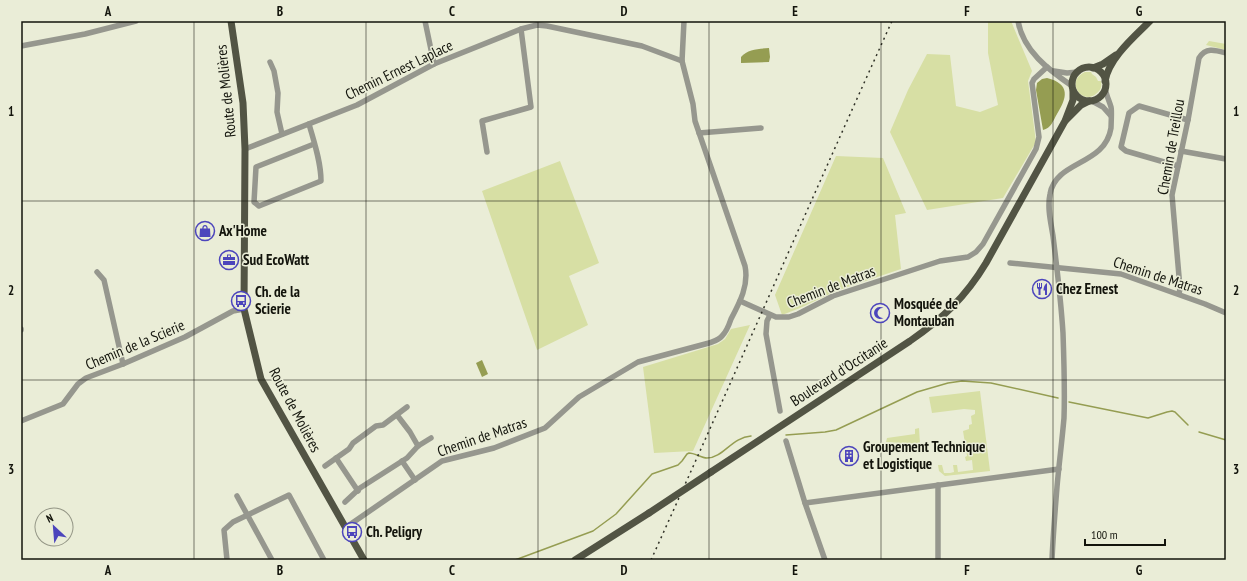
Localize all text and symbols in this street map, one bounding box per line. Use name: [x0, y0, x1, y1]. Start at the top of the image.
text: A: [104, 3, 112, 20]
text: B: [277, 3, 283, 20]
text: C: [449, 3, 455, 20]
text: D: [621, 3, 628, 20]
text: E: [792, 3, 798, 20]
text: F: [964, 3, 970, 20]
text: G: [1136, 3, 1143, 20]
street label: Chemin Ernest Laplace: [342, 35, 456, 104]
street label: Route de Molières: [211, 44, 240, 138]
street label: Chemin de Treillou: [1153, 98, 1188, 196]
text: 1: [8, 103, 14, 120]
text: 1: [1233, 103, 1239, 120]
shop icon: Ax'Home: [194, 220, 216, 242]
place label: Ax'Home: [218, 221, 267, 240]
office icon: Sud EcoWatt: [218, 249, 240, 271]
place label: Sud EcoWatt: [243, 250, 310, 269]
street label: Chemin de Matras: [1111, 252, 1205, 299]
street label: Chemin de Matras: [784, 261, 878, 312]
restaurant icon: Chez Ernest: [1031, 278, 1053, 300]
place label: Chez Ernest: [1056, 279, 1119, 298]
text: 2: [8, 282, 14, 299]
place label: Ch. de la Scierie: [255, 282, 300, 318]
text: 2: [1233, 282, 1239, 299]
bus stop icon: Ch. de la Scierie: [230, 290, 252, 312]
place label: Mosquée de Montauban: [894, 294, 958, 330]
mosque icon: Mosquée de Montauban: [869, 302, 891, 324]
street label: Chemin de la Scierie: [82, 315, 187, 374]
street label: Boulevard d'Occitanie: [787, 333, 891, 410]
street label: Route de Molières: [265, 364, 326, 455]
street label: Chemin de Matras: [435, 412, 529, 461]
place label: Groupement Technique et Logistique: [863, 437, 985, 473]
building icon: Groupement Technique et Logistique: [838, 445, 860, 467]
text: 3: [8, 461, 14, 478]
text: 3: [1233, 461, 1239, 478]
north arrow: [34, 507, 74, 547]
text: N: [44, 510, 55, 526]
bus stop icon: Ch. Peligry: [341, 521, 363, 543]
scale bar: [1085, 521, 1165, 547]
place label: Ch. Peligry: [366, 522, 423, 541]
text: 100 m: [1091, 527, 1118, 542]
text: A: [104, 562, 112, 579]
text: B: [277, 562, 283, 579]
text: C: [449, 562, 455, 579]
text: D: [621, 562, 628, 579]
text: E: [792, 562, 798, 579]
text: F: [964, 562, 970, 579]
text: G: [1136, 562, 1143, 579]

